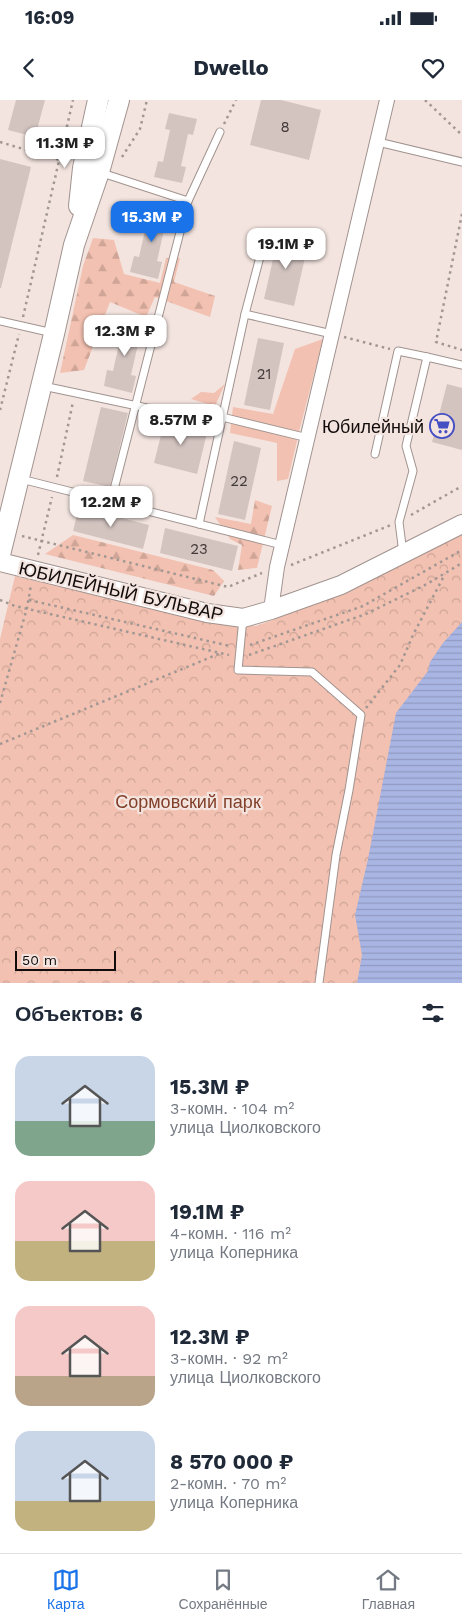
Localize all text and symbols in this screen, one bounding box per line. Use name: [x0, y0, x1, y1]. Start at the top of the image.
text: 16:09: [25, 6, 75, 29]
icon: back: [15, 54, 43, 82]
icon: heart: [419, 54, 447, 82]
text: Dwello: [193, 55, 269, 80]
house number: 8: [280, 118, 290, 136]
pin: 11.3M ₽: [19, 127, 111, 169]
text: 11.3M ₽: [36, 133, 94, 152]
pin: 15.3M ₽: [106, 200, 198, 243]
text: 15.3M ₽: [122, 207, 182, 226]
pin: 19.1M ₽: [240, 228, 332, 270]
text: 19.1M ₽: [258, 234, 314, 253]
pin: 12.3M ₽: [79, 314, 171, 357]
text: 12.3M ₽: [95, 321, 155, 340]
house number: 21: [257, 365, 271, 383]
pin: 8.57M ₽: [135, 404, 227, 446]
text: 8.57M ₽: [149, 410, 213, 429]
supermarket icon: Юбилейный: [429, 413, 455, 439]
place label: Юбилейный: [322, 416, 424, 437]
house number: 22: [230, 472, 248, 490]
pin: 12.2M ₽: [65, 486, 157, 528]
text: 12.2M ₽: [81, 492, 141, 511]
house number: 23: [190, 540, 208, 558]
street label: ЮБИЛЕЙНЫЙ БУЛЬВАР: [17, 557, 225, 625]
park label: Сормовский парк: [115, 791, 261, 812]
scale bar: [15, 948, 116, 971]
text: 50 m: [22, 952, 57, 968]
icon: filters: [419, 999, 447, 1027]
text: Объектов: 6: [15, 1001, 143, 1026]
text: 15.3M ₽: [170, 1074, 249, 1099]
icon: home: [55, 1076, 115, 1136]
text: 3-комн. · 104 m²: [170, 1099, 294, 1118]
text: улица Циолковского: [170, 1118, 321, 1137]
text: 19.1M ₽: [170, 1199, 244, 1224]
icon: home: [55, 1201, 115, 1261]
text: 4-комн. · 116 m²: [170, 1224, 291, 1243]
text: улица Коперника: [170, 1243, 298, 1262]
text: 12.3M ₽: [170, 1324, 250, 1349]
icon: home: [55, 1326, 115, 1386]
text: 3-комн. · 92 m²: [170, 1349, 288, 1368]
text: улица Циолковского: [170, 1368, 321, 1387]
text: 8 570 000 ₽: [170, 1449, 294, 1474]
icon: home: [55, 1451, 115, 1511]
text: 2-комн. · 70 m²: [170, 1474, 286, 1493]
text: улица Коперника: [170, 1493, 298, 1512]
tab: Карта: [47, 1566, 84, 1612]
tab: Сохранённые: [179, 1566, 268, 1612]
tab: Главная: [362, 1566, 415, 1612]

